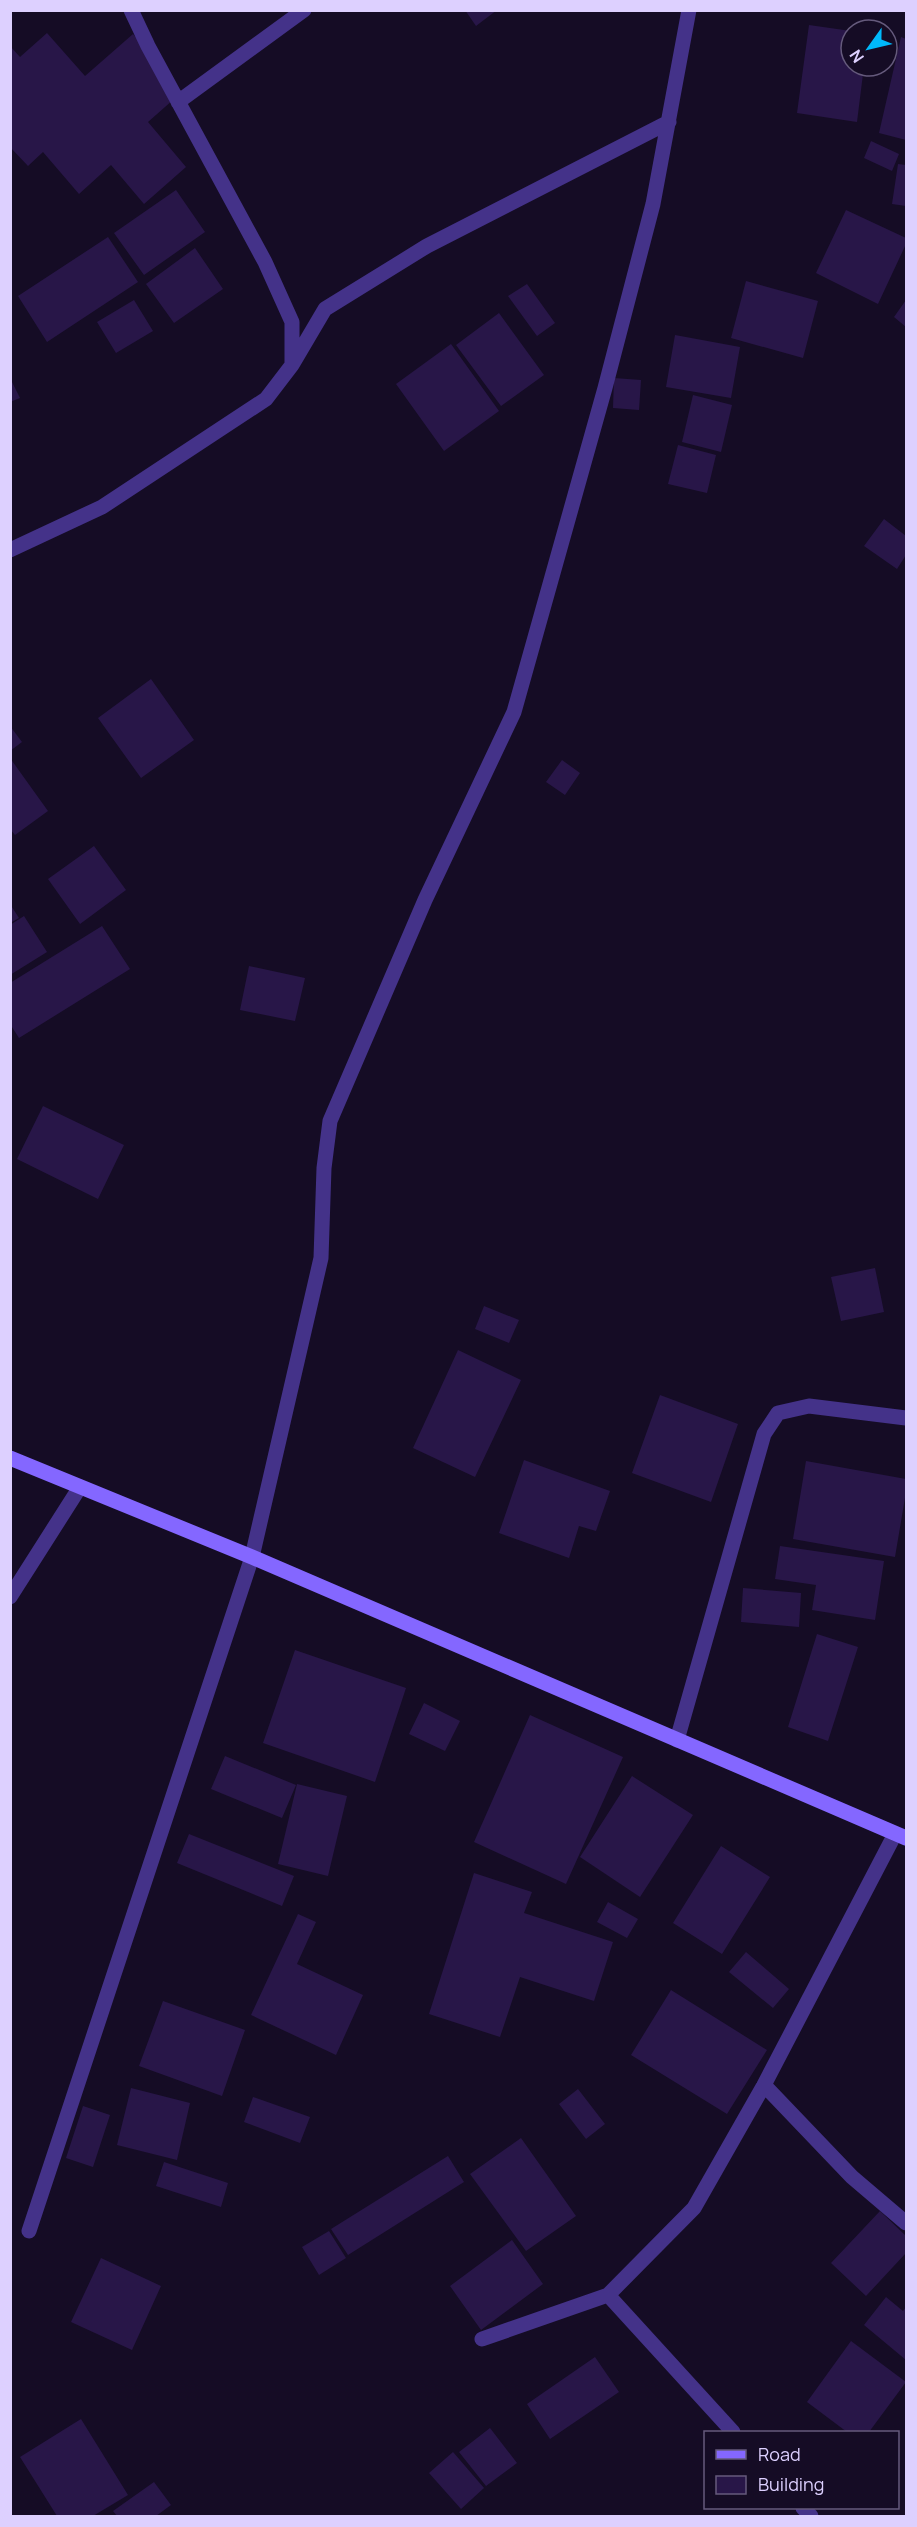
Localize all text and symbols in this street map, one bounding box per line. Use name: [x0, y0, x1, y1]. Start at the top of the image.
north arrow: [839, 18, 899, 78]
text: N: [844, 45, 869, 67]
legend: [704, 2431, 899, 2509]
text: Road: [758, 2442, 801, 2466]
text: Building: [758, 2472, 824, 2496]

